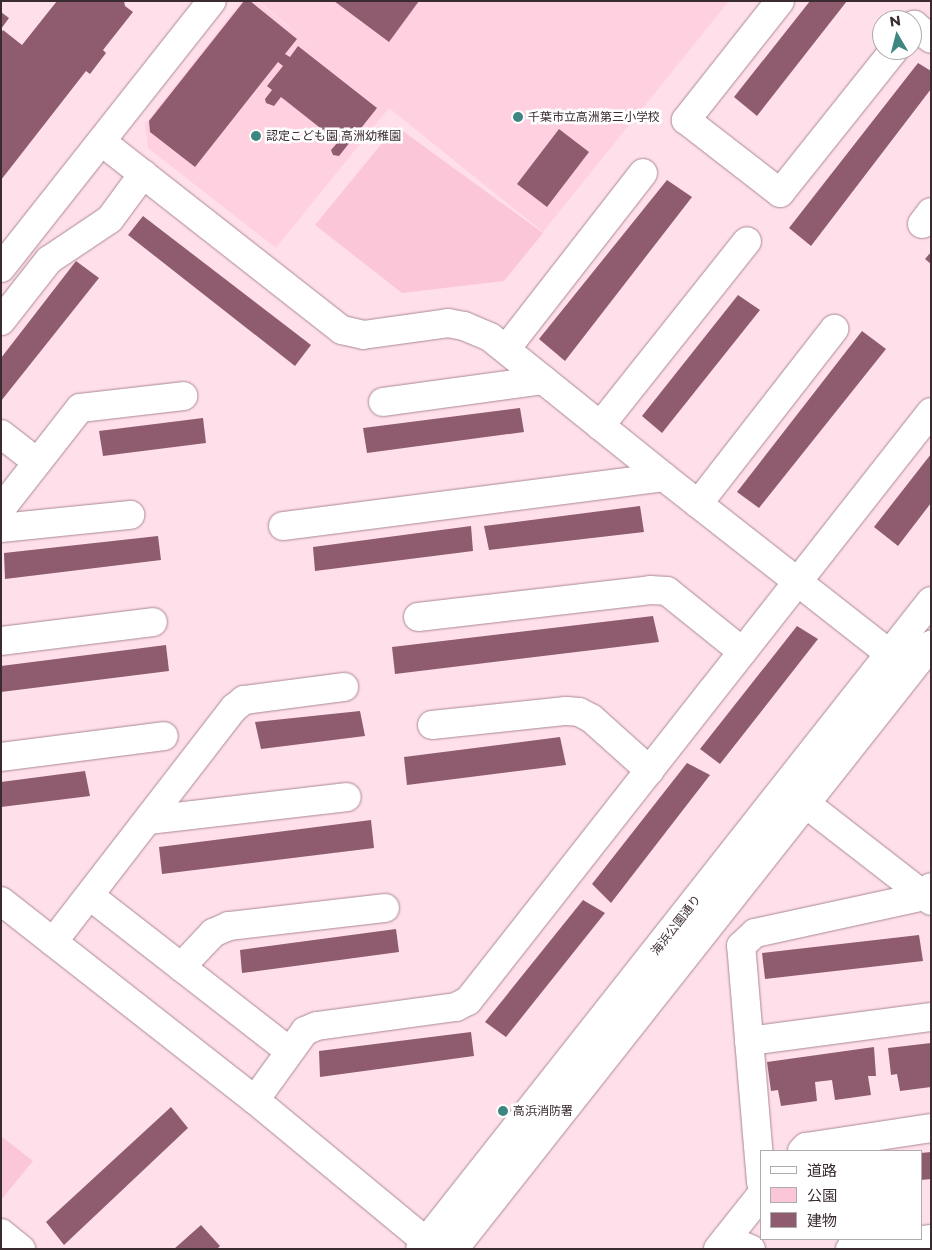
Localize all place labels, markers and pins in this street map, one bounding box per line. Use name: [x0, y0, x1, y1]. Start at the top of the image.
place label: 千葉市立高洲第三小学校: [528, 110, 660, 124]
marker: 千葉市立高洲第三小学校: [512, 111, 524, 123]
place label: 認定こども園 高洲幼稚園: [266, 129, 401, 143]
marker: 認定こども園 高洲幼稚園: [250, 130, 262, 142]
place label: 高浜消防署: [513, 1104, 573, 1118]
marker: 高浜消防署: [497, 1105, 509, 1117]

